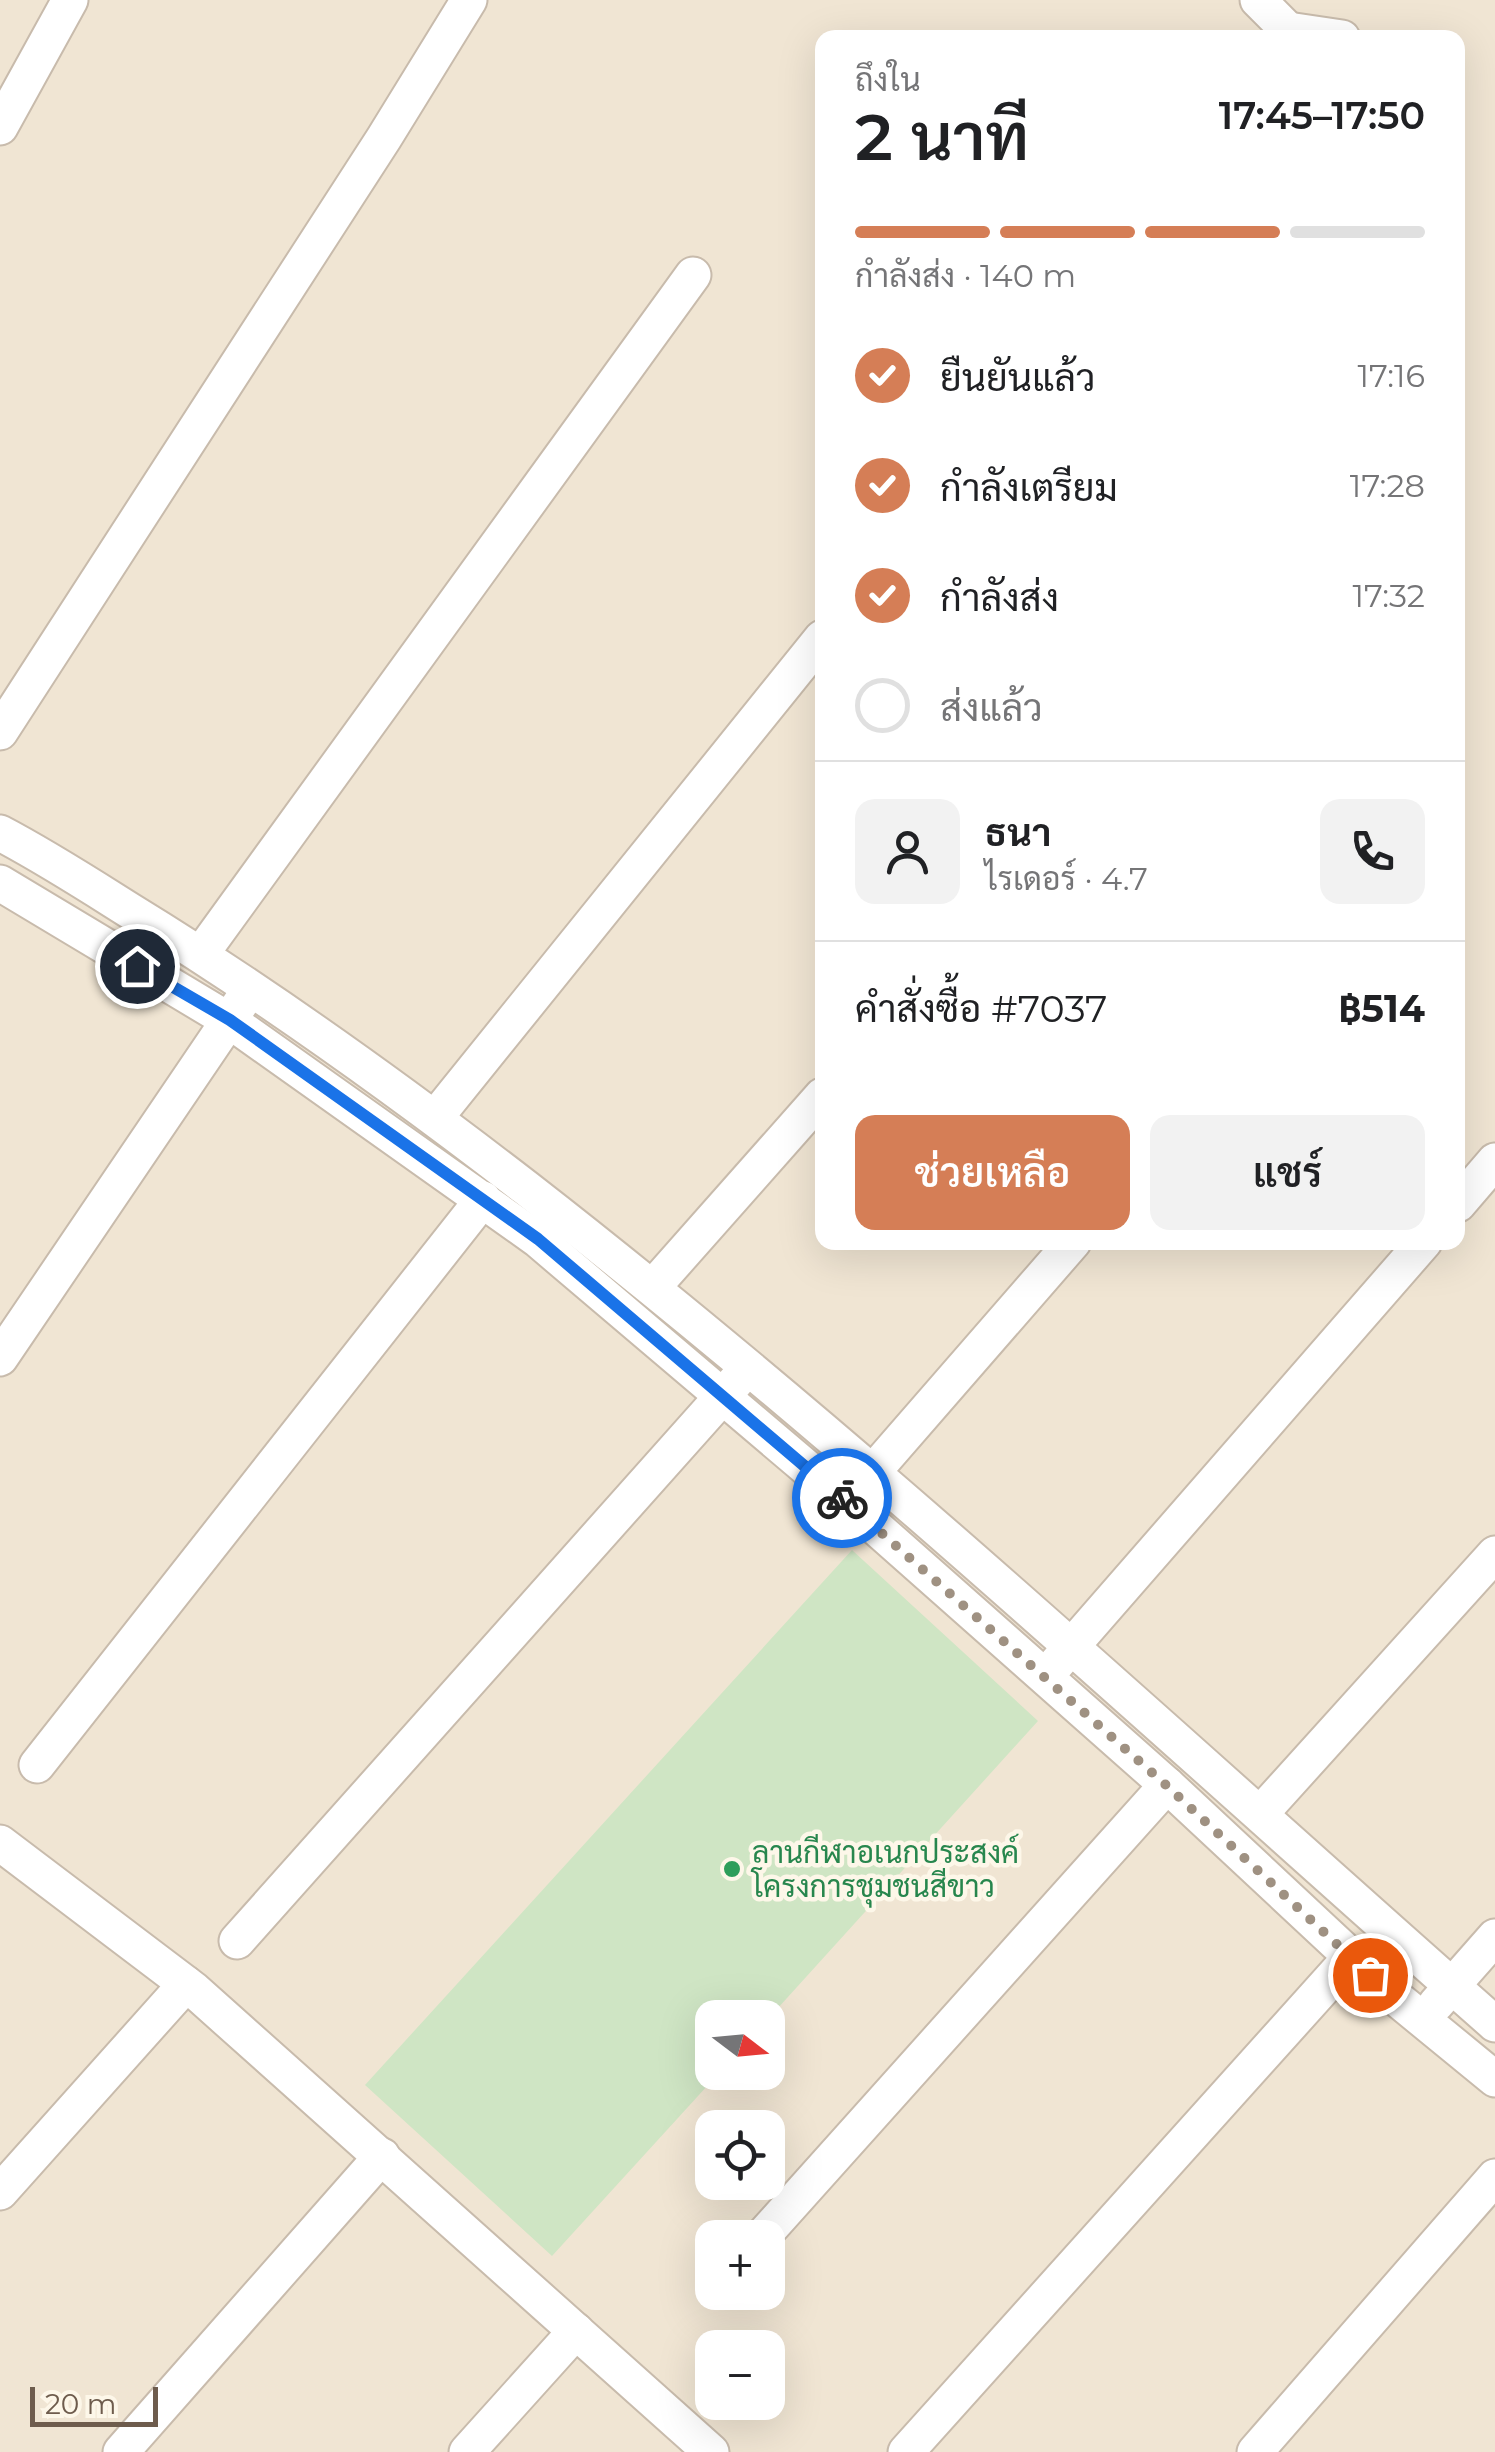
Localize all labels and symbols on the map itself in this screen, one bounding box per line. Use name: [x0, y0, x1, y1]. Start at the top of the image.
pin: [95, 924, 180, 1009]
courier: [792, 1448, 892, 1548]
place label: ลานกีฬาอเนกประสงค์ โครงการชุมชนสีขาว: [750, 1833, 1019, 1908]
marker: ลานกีฬาอเนกประสงค์ โครงการชุมชนสีขาว: [721, 1858, 743, 1880]
pin: [1328, 1933, 1413, 2018]
north arrow: [695, 2000, 785, 2090]
scale bar: [30, 2382, 158, 2426]

